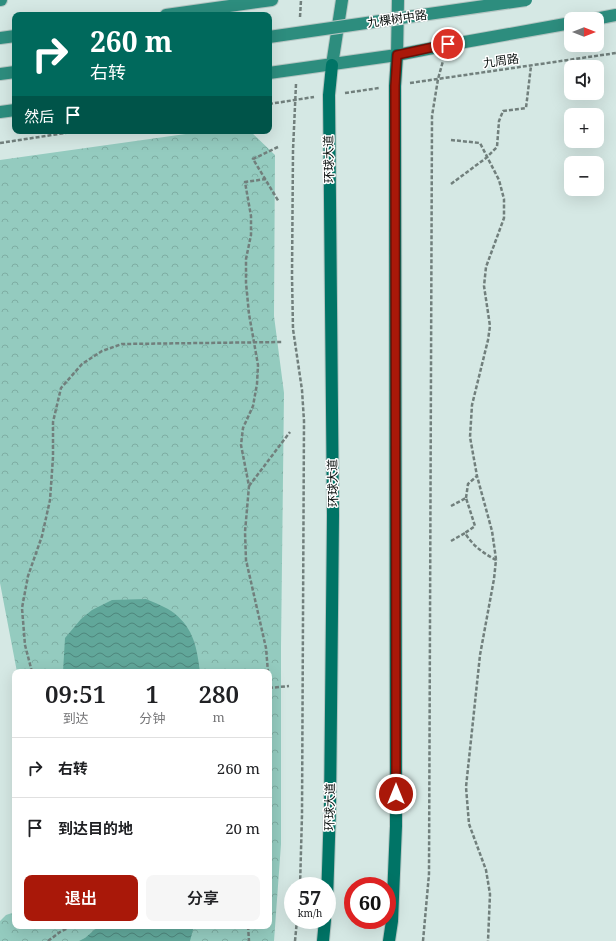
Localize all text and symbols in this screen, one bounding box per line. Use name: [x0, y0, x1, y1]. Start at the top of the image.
street label: 九棵树中路: [366, 6, 428, 31]
north arrow: [564, 12, 604, 52]
map controls: [564, 12, 604, 196]
text: 260 m: [90, 22, 172, 60]
pin: [431, 27, 465, 61]
icon: right: [24, 28, 76, 80]
icon: arrive: [437, 33, 459, 55]
street label: 九周路: [482, 50, 520, 71]
text: 右转: [90, 60, 126, 84]
button: sound: [564, 60, 604, 100]
icon: arrive: [62, 104, 84, 126]
text: 然后: [24, 106, 54, 126]
button: +: [564, 108, 604, 148]
street label: 环球大道: [320, 135, 337, 183]
button: −: [564, 156, 604, 196]
street label: 环球大道: [324, 459, 341, 507]
text: 09:51: [45, 677, 106, 710]
text: 1: [146, 677, 159, 710]
text: 280: [198, 677, 239, 710]
text: m: [213, 708, 225, 726]
text: 到达: [63, 709, 89, 727]
text: 分钟: [139, 709, 165, 727]
icon: right: [24, 757, 46, 779]
text: 右转: [58, 758, 88, 778]
text: 260 m: [217, 758, 260, 778]
position arrow: [375, 773, 417, 815]
street label: 环球大道: [321, 783, 338, 831]
icon: arrive: [24, 817, 46, 839]
text: 到达目的地: [58, 818, 133, 838]
text: 20 m: [225, 818, 260, 838]
button: 退出: [24, 875, 138, 921]
button: 分享: [146, 875, 260, 921]
speed limit sign: 60: [344, 877, 396, 929]
text: 57: [299, 884, 321, 911]
text: km/h: [298, 906, 322, 920]

